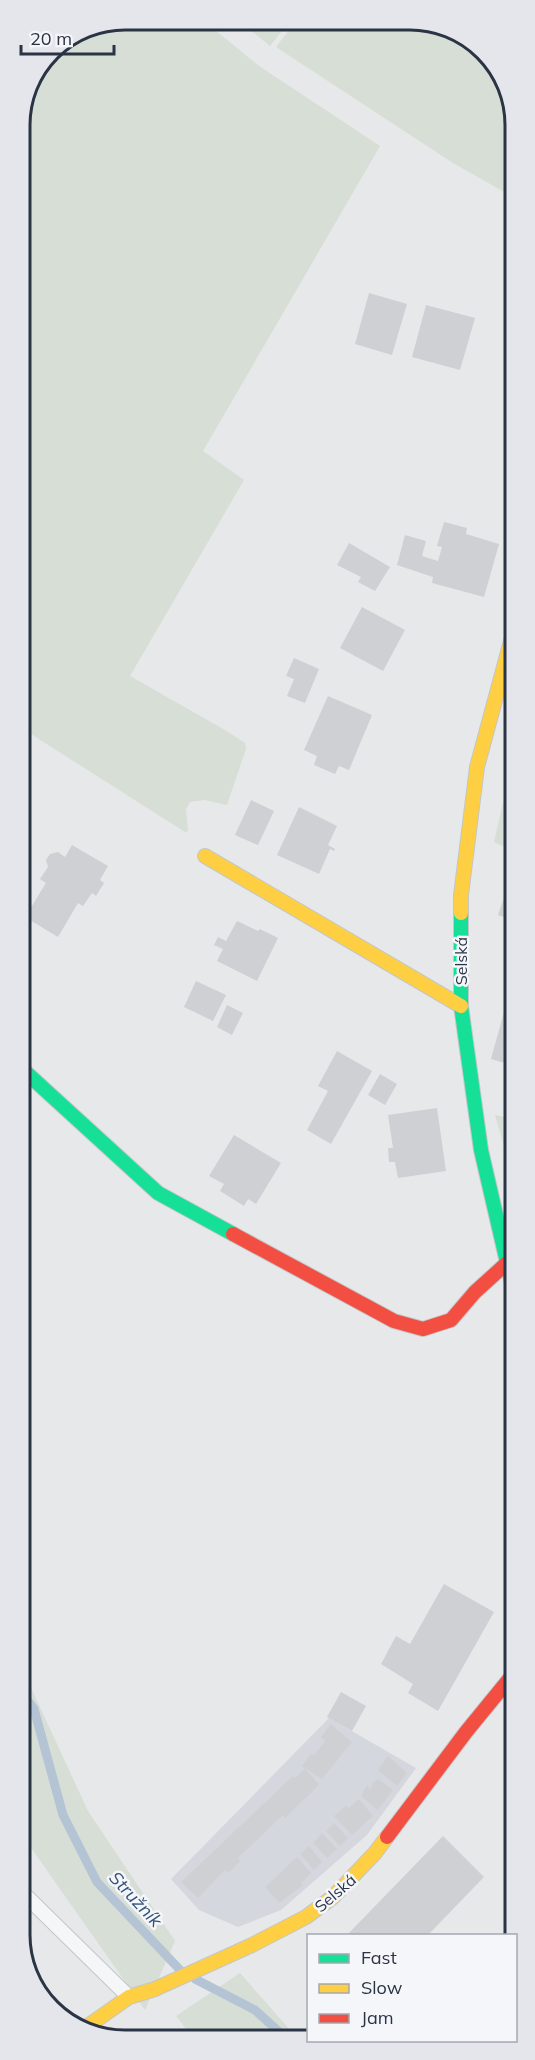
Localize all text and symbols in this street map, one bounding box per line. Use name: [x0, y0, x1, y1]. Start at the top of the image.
scale bar: [21, 18, 114, 56]
text: 20 m: [30, 27, 72, 50]
street label: Selská: [451, 937, 471, 985]
water label: Stružník: [104, 1866, 168, 1932]
street label: Selská: [310, 1870, 360, 1916]
legend: [307, 1934, 517, 2042]
text: Fast: [361, 1946, 397, 1969]
text: Slow: [361, 1976, 403, 1999]
text: Jam: [361, 2006, 394, 2029]

